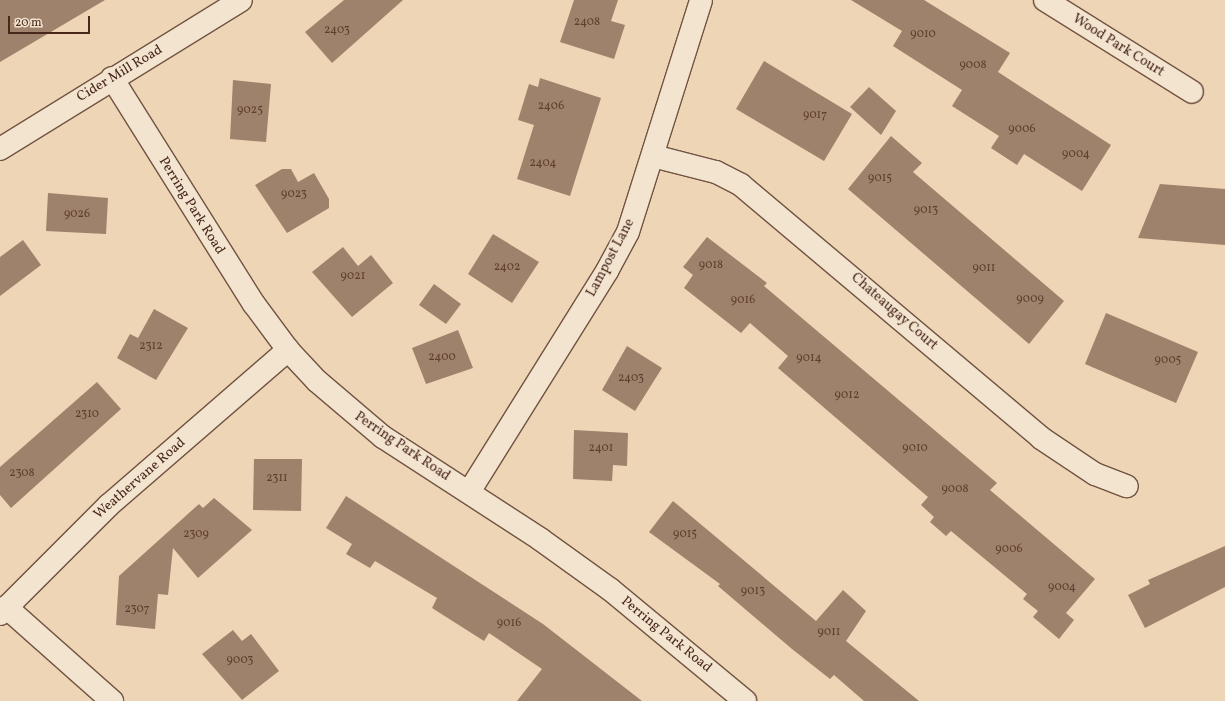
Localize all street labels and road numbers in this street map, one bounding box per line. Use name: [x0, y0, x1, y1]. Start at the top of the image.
street label: Wood Park Court: [1069, 11, 1167, 81]
street label: Cider Mill Road: [74, 42, 166, 106]
street label: Perring Park Road: [154, 154, 228, 258]
street label: Lampost Lane: [583, 216, 639, 300]
street label: Chateaugay Court: [847, 270, 941, 354]
street label: Perring Park Road: [351, 409, 453, 485]
street label: Weathervane Road: [91, 435, 189, 523]
street label: Perring Park Road: [617, 593, 715, 677]

